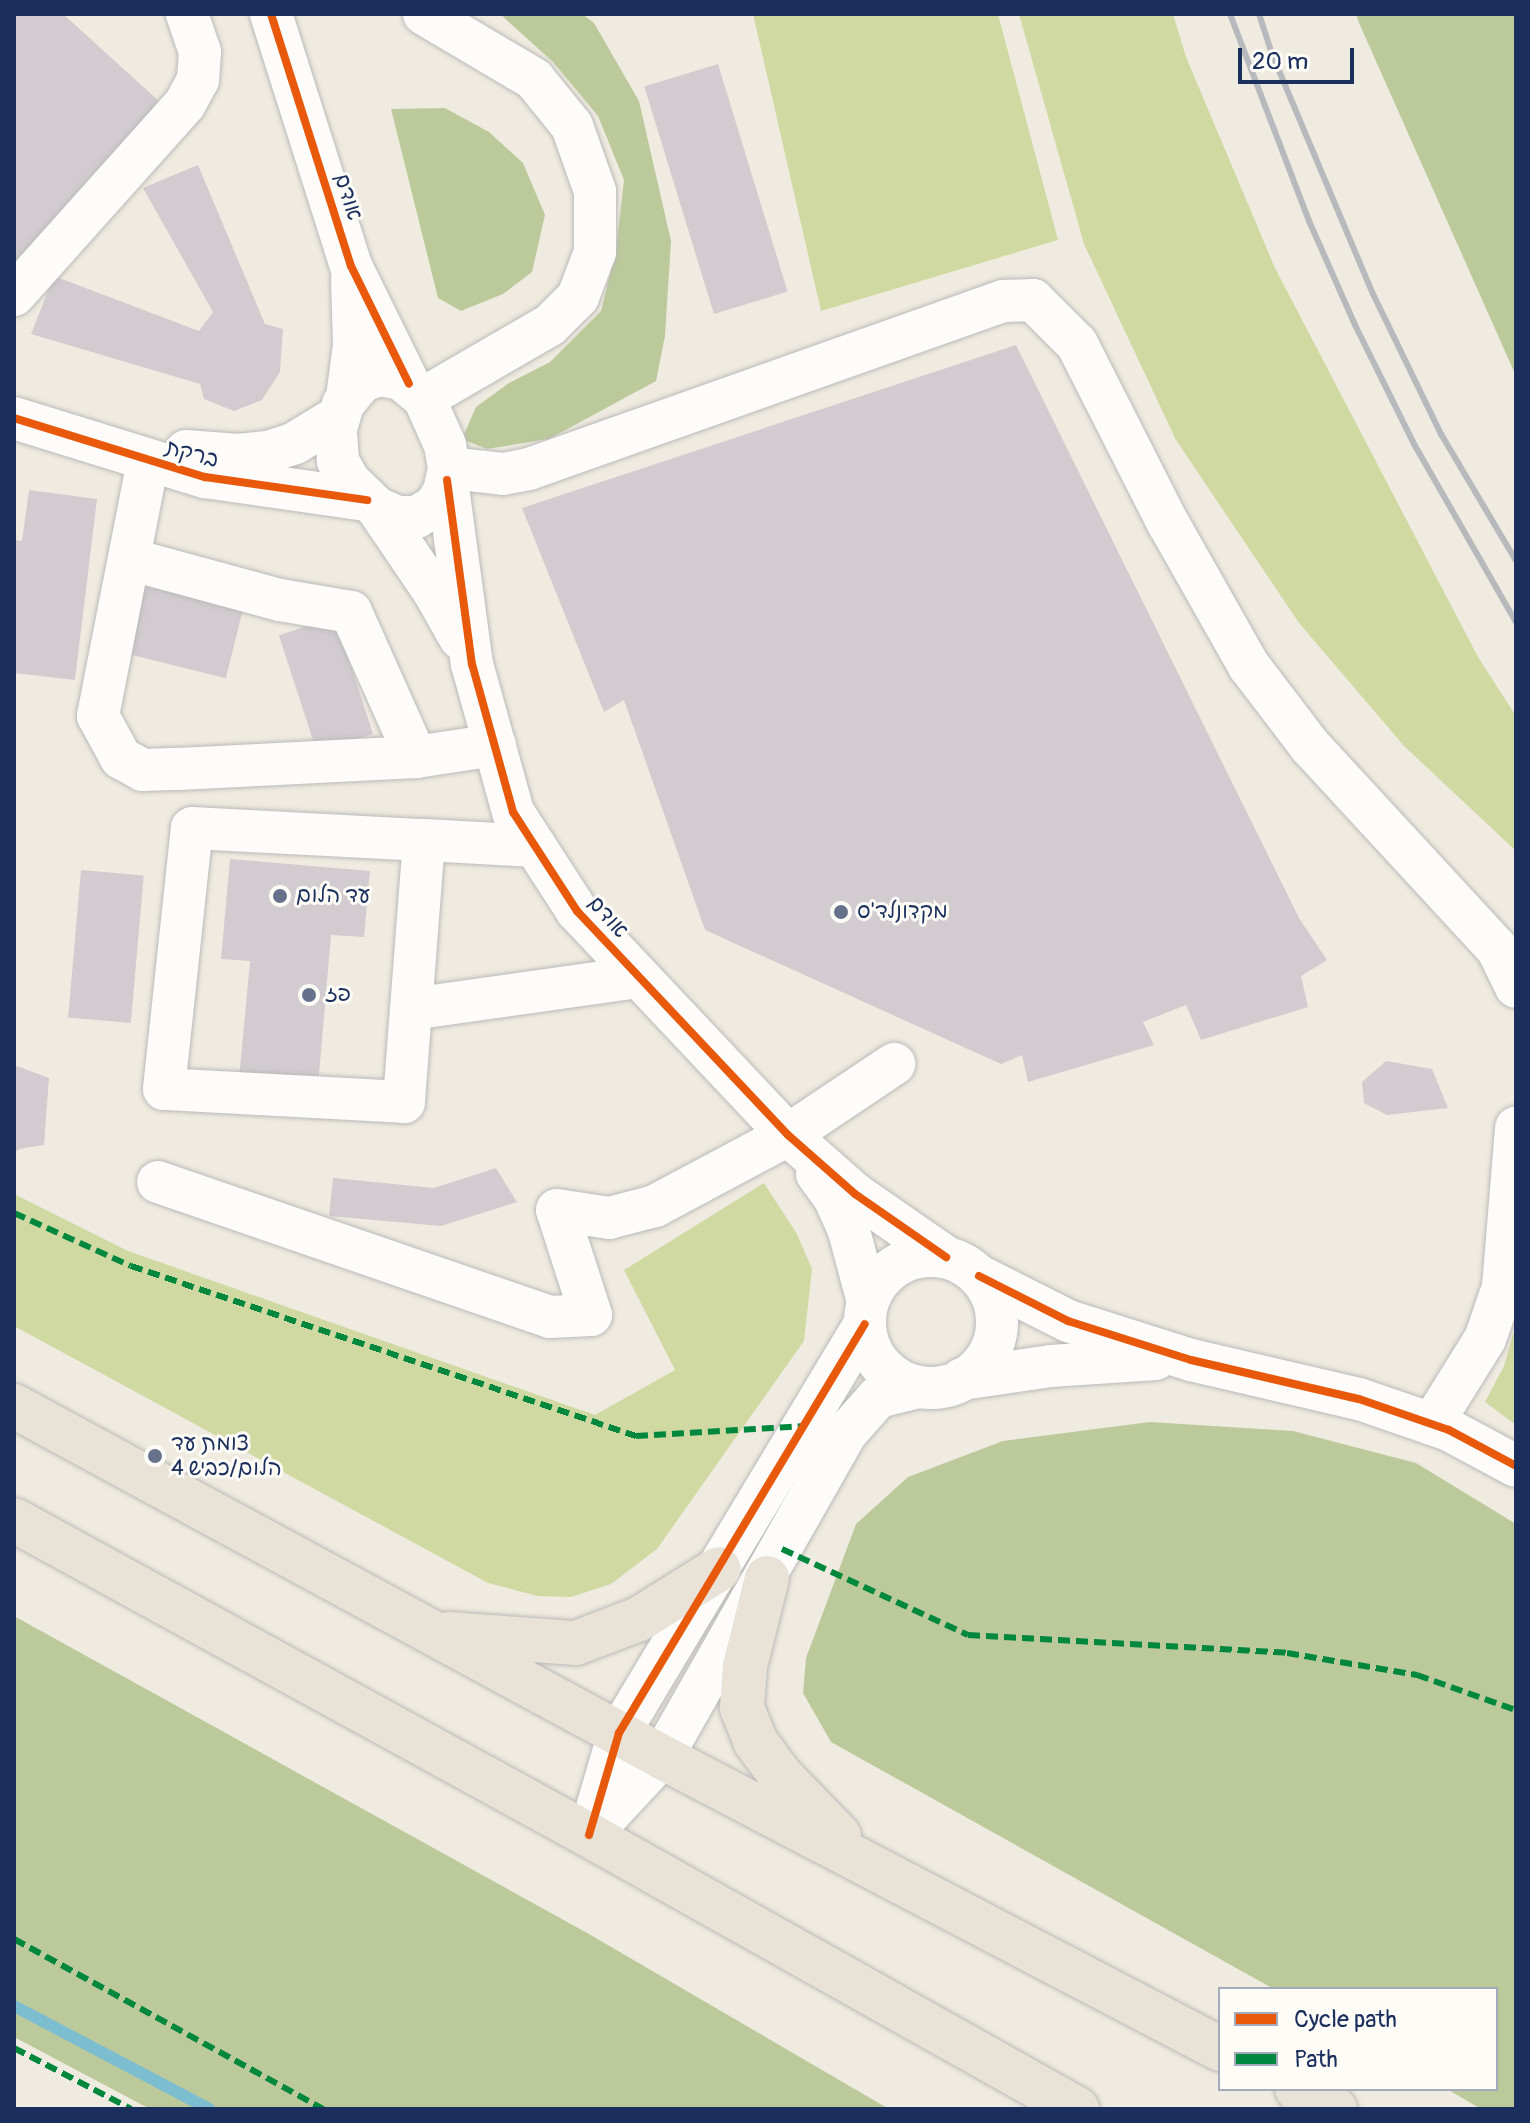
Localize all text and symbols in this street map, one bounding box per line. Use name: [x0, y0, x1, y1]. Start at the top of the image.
scale bar: [1242, 32, 1358, 82]
text: 20 m: [1252, 47, 1308, 76]
street label: אודם: [328, 170, 368, 224]
street label: ברקת: [163, 434, 221, 474]
place label: עד הלום: [296, 883, 371, 909]
marker: עד הלום: [271, 887, 289, 905]
street label: אודם: [582, 890, 634, 944]
place label: מקדונלד'ס: [857, 899, 948, 925]
marker: מקדונלד'ס: [832, 903, 850, 921]
place label: פז: [325, 982, 351, 1008]
marker: פז: [300, 986, 318, 1004]
place label: צומת עד הלום/כביש 4: [171, 1430, 282, 1482]
marker: צומת עד הלום/כביש 4: [146, 1447, 164, 1465]
legend: [1218, 1987, 1498, 2091]
text: Cycle path: [1294, 2005, 1397, 2034]
text: Path: [1294, 2045, 1338, 2074]

